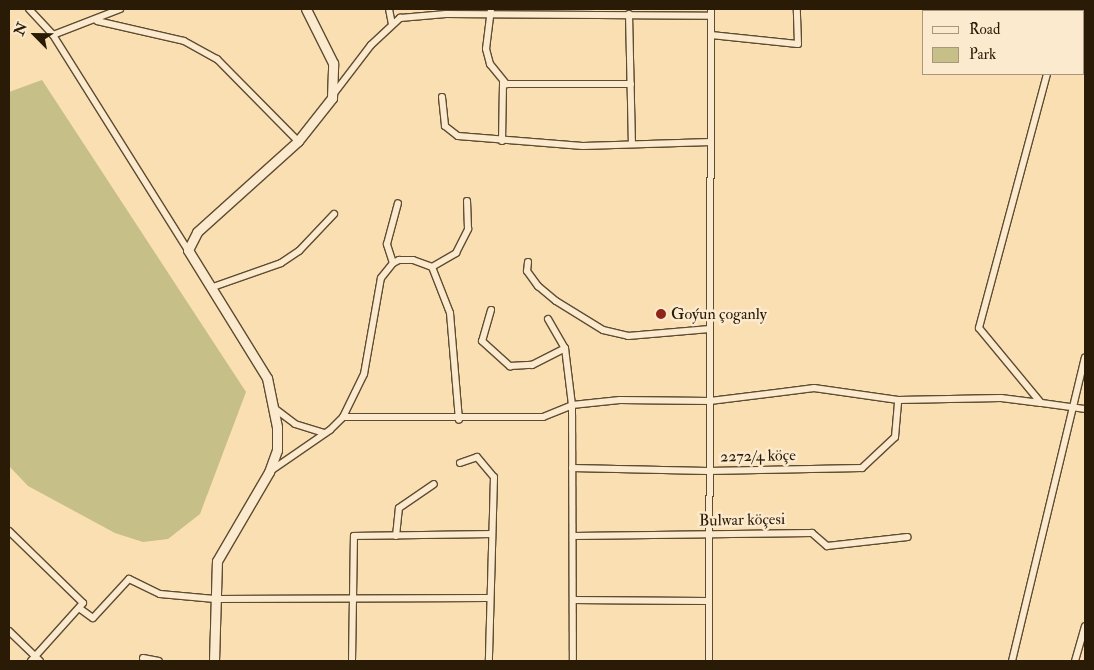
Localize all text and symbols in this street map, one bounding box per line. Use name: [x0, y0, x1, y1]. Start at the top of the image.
north arrow: [10, 10, 60, 60]
legend: [922, 10, 1084, 75]
text: N: [10, 20, 31, 38]
text: Road: [969, 20, 1000, 39]
text: Park: [969, 45, 996, 64]
place label: Goýun çoganly: [671, 304, 767, 324]
marker: Goýun çoganly: [655, 308, 667, 320]
street label: 2272/4 köçe: [720, 446, 796, 466]
street label: Bulwar köçesi: [699, 510, 785, 530]

